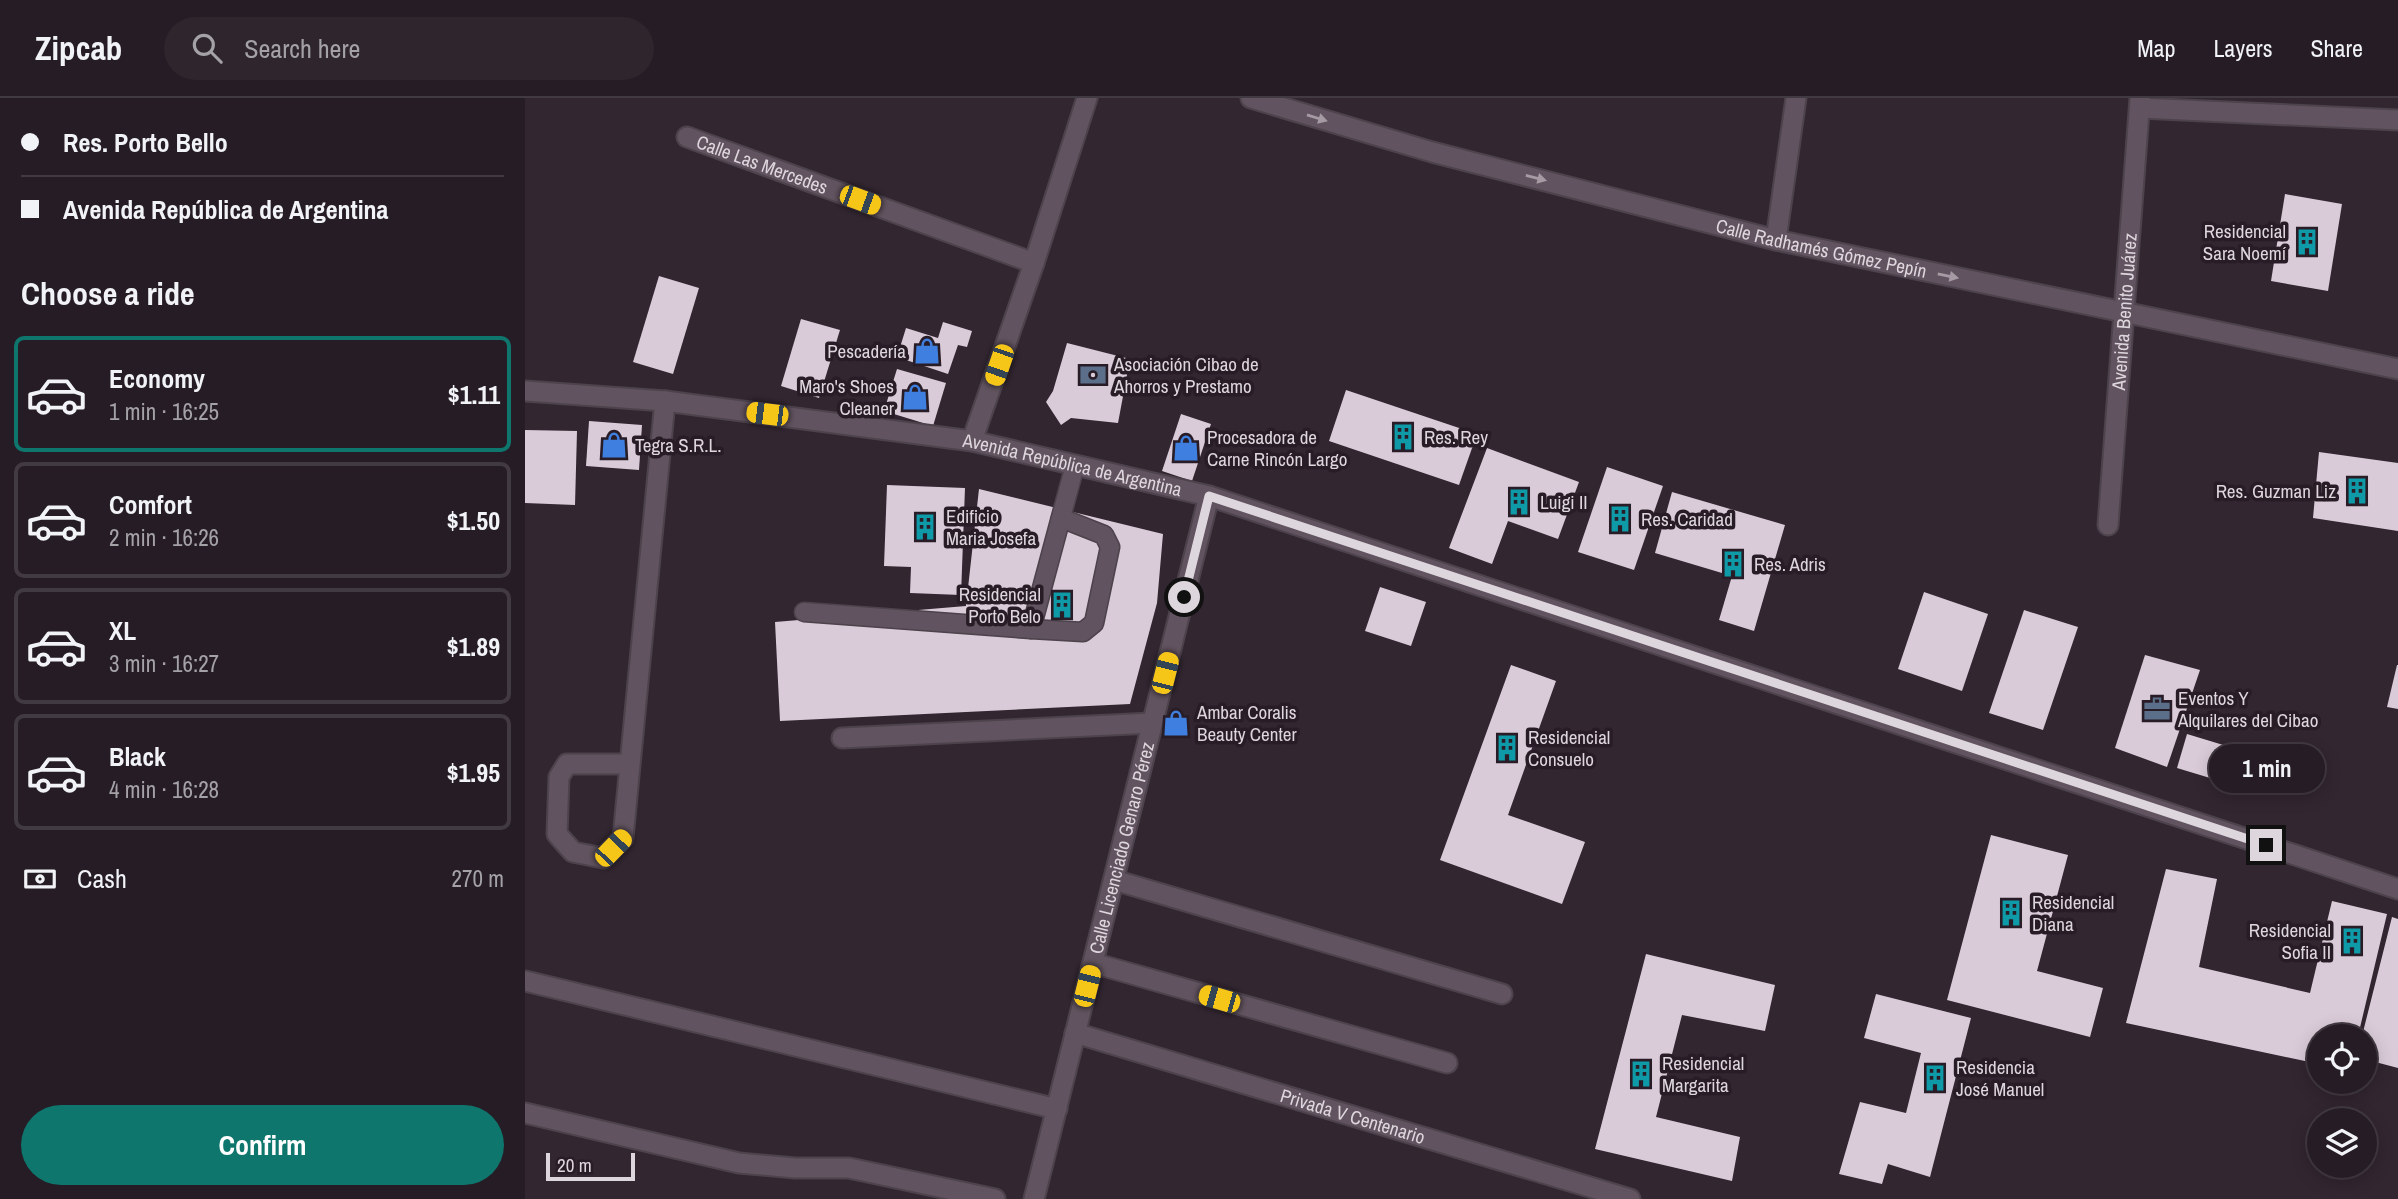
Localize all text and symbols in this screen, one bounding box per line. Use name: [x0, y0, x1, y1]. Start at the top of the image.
search box: [164, 17, 654, 80]
text: Zipcab: [35, 26, 122, 70]
icon: search: [188, 29, 226, 67]
text: Search here: [244, 31, 360, 66]
text: Map: [2137, 32, 2175, 64]
text: Layers: [2213, 32, 2272, 64]
text: Share: [2310, 32, 2363, 64]
one-way arrow: [1307, 113, 1328, 123]
text: Res. Porto Bello: [63, 125, 228, 160]
street label: Calle Las Mercedes: [693, 129, 832, 200]
one-way arrow: [1525, 173, 1547, 184]
car: [837, 183, 884, 217]
text: Avenida República de Argentina: [63, 192, 388, 227]
street label: Calle Radhamés Gómez Pepín: [1713, 212, 1929, 284]
place label: Residencial Sara Noemí: [2203, 218, 2287, 266]
building icon: Residencial Sara Noemí: [2292, 227, 2322, 257]
street label: Avenida Benito Juárez: [2105, 232, 2143, 392]
one-way arrow: [1937, 271, 1959, 282]
text: Choose a ride: [21, 272, 195, 315]
shop icon: Pescadería: [912, 336, 942, 366]
place label: Pescadería: [827, 338, 906, 364]
car: [983, 342, 1016, 388]
place label: Asociación Cibao de Ahorros y Prestamo: [1113, 351, 1259, 399]
bank icon: Asociación Cibao de Ahorros y Prestamo: [1078, 360, 1108, 390]
text: Economy: [109, 361, 205, 396]
icon: car: [25, 363, 88, 426]
place label: Maro's Shoes Cleaner: [799, 373, 895, 421]
text: $1.11: [448, 377, 500, 412]
shop icon: Maro's Shoes Cleaner: [900, 382, 930, 412]
text: 1 min · 16:25: [109, 396, 219, 427]
car: [745, 401, 790, 427]
building icon: Res. Rey: [1388, 422, 1418, 452]
place label: Procesadora de Carne Rincón Largo: [1207, 424, 1347, 472]
place label: Res. Rey: [1424, 424, 1488, 450]
street label: Avenida República de Argentina: [960, 427, 1185, 502]
shop icon: Tegra S.R.L.: [599, 430, 629, 460]
place label: Tegra S.R.L.: [635, 432, 722, 458]
shop icon: Procesadora de Carne Rincón Largo: [1171, 433, 1201, 463]
building icon: Res. Guzman Liz: [2342, 476, 2372, 506]
place label: Res. Guzman Liz: [2216, 478, 2336, 504]
text: Comfort: [109, 487, 192, 522]
building icon: Luigi II: [1504, 487, 1534, 517]
icon: car: [25, 489, 88, 552]
place label: Luigi II: [1540, 489, 1588, 515]
text: $1.50: [447, 503, 500, 538]
place label: Edificio Maria Josefa: [946, 503, 1036, 551]
building icon: Res. Caridad: [1605, 504, 1635, 534]
place label: Res. Caridad: [1641, 506, 1733, 532]
building icon: Edificio Maria Josefa: [910, 512, 940, 542]
text: 2 min · 16:26: [109, 522, 219, 553]
building icon: Res. Adris: [1718, 549, 1748, 579]
place label: Res. Adris: [1754, 551, 1826, 577]
place label: Residencial Porto Belo: [959, 581, 1041, 629]
route start: [1168, 581, 1200, 613]
building icon: Residencial Porto Belo: [1047, 590, 1077, 620]
text: XL: [109, 613, 136, 648]
icon: car: [25, 615, 88, 678]
text: $1.89: [447, 629, 500, 664]
text: 3 min · 16:27: [109, 648, 219, 679]
car: [1150, 650, 1181, 696]
place label: Eventos Y Alquilares del Cibao: [2177, 685, 2318, 733]
office icon: Eventos Y Alquilares del Cibao: [2142, 694, 2172, 724]
place label: Ambar Coralis Beauty Center: [1196, 699, 1297, 747]
shop icon: Ambar Coralis Beauty Center: [1161, 708, 1191, 738]
place label: Residencial Consuelo: [1528, 724, 1610, 772]
building icon: Residencial Consuelo: [1492, 733, 1522, 763]
text: Black: [109, 739, 166, 774]
street label: Calle Licenciado Genaro Pérez: [1083, 739, 1160, 956]
icon: car: [25, 741, 88, 804]
callout: 1 min: [2208, 744, 2324, 792]
text: 1 min: [2242, 753, 2292, 784]
text: $1.95: [447, 755, 500, 790]
text: 4 min · 16:28: [109, 774, 219, 805]
car: [591, 826, 636, 870]
route end: [2250, 829, 2282, 861]
icon: cash: [21, 860, 59, 898]
text: Cash: [77, 861, 127, 896]
text: 270 m: [452, 863, 504, 894]
place label: Residencial Diana: [2032, 889, 2114, 937]
building icon: Residencial Diana: [1996, 898, 2026, 928]
place label: Residencial Sofia II: [2249, 917, 2331, 965]
building icon: Residencial Sofia II: [2337, 926, 2367, 956]
car: [1072, 963, 1103, 1009]
car: [1196, 983, 1243, 1015]
map controls: [2307, 1024, 2377, 1178]
button: locate: [2307, 1024, 2377, 1094]
place label: Residencial Margarita: [1662, 1050, 1744, 1098]
place label: Residencia José Manuel: [1956, 1054, 2044, 1102]
building icon: Residencial Margarita: [1626, 1059, 1656, 1089]
building icon: Residencia José Manuel: [1920, 1063, 1950, 1093]
street label: Privada V Centenario: [1277, 1082, 1428, 1150]
button: Confirm: [21, 1105, 504, 1185]
button: layers: [2307, 1108, 2377, 1178]
scale bar: [546, 1150, 635, 1182]
text: 20 m: [557, 1152, 592, 1178]

